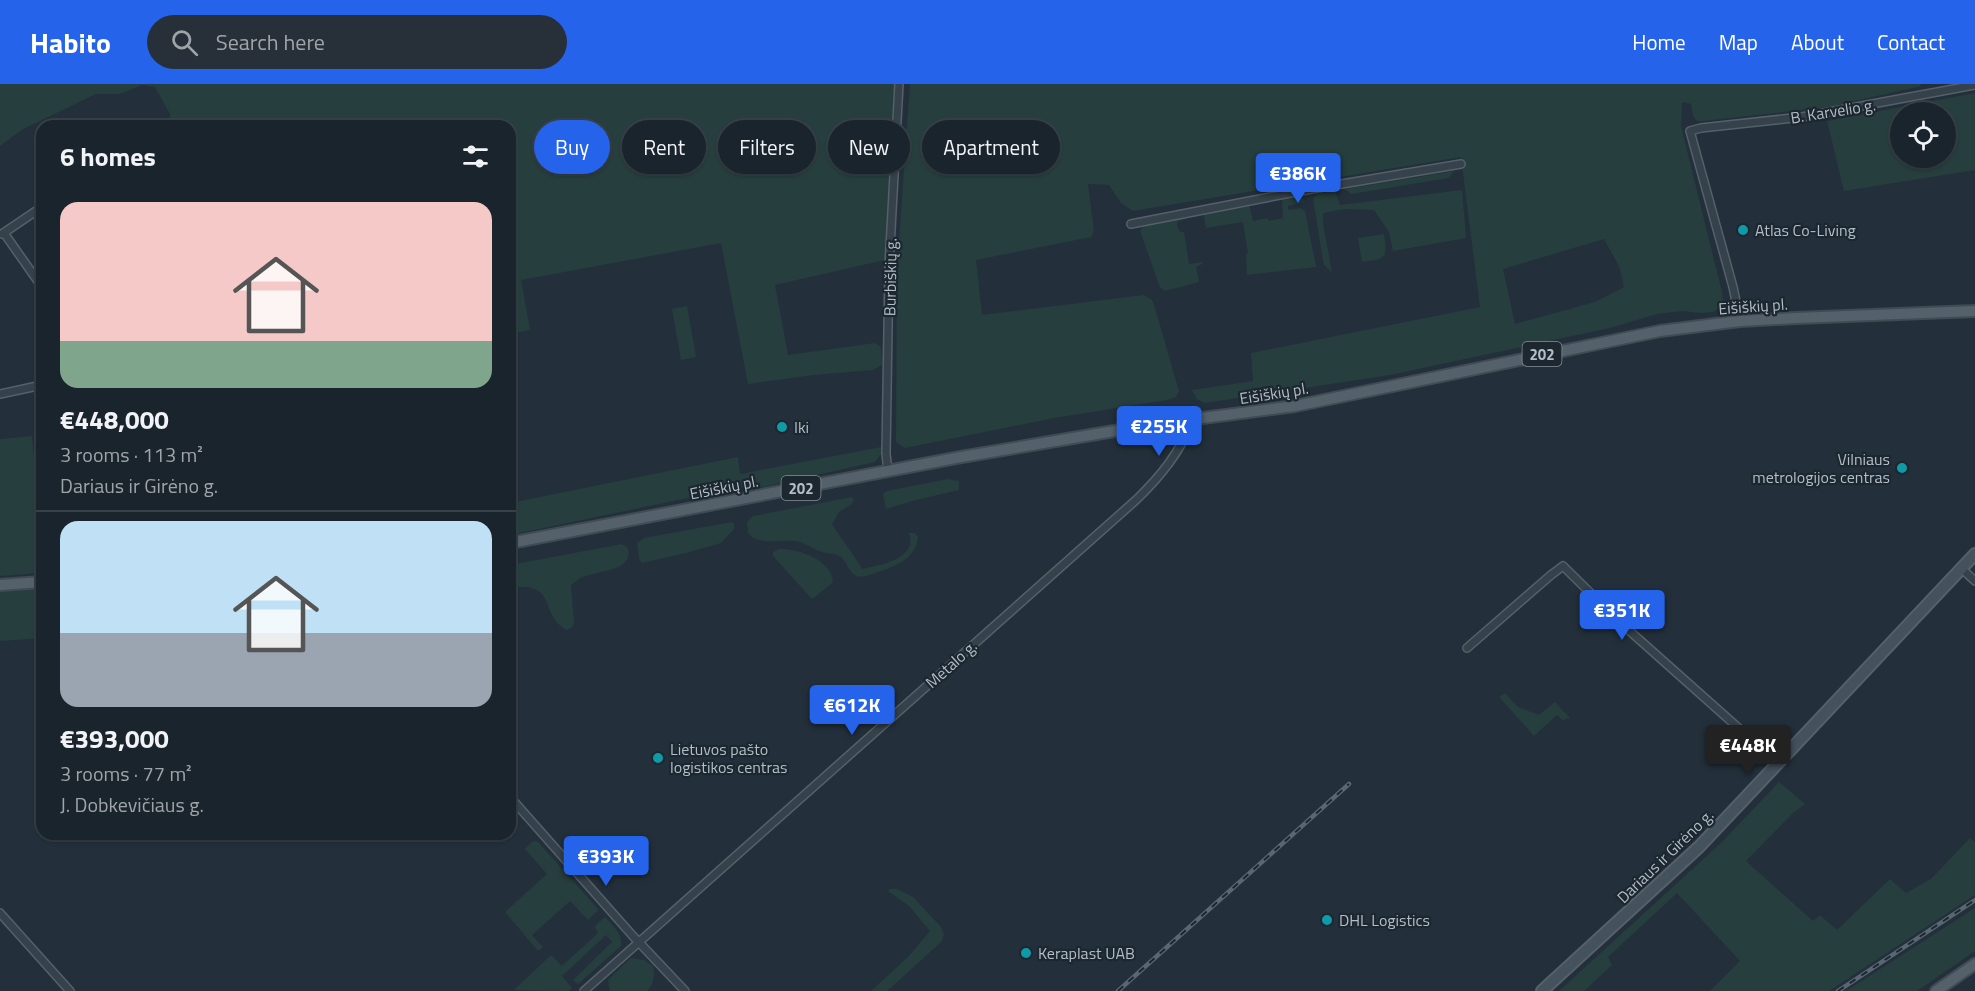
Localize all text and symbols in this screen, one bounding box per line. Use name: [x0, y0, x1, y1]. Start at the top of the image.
search box: [147, 15, 567, 69]
text: Habito: [30, 21, 111, 64]
text: Search here: [216, 25, 325, 59]
icon: search: [168, 26, 201, 59]
text: Home: [1632, 26, 1686, 58]
text: Map: [1719, 26, 1758, 58]
text: About: [1791, 26, 1844, 58]
text: Contact: [1877, 26, 1945, 58]
street label: B. Karvelio g.: [1789, 92, 1877, 130]
map controls: [1890, 102, 1956, 168]
button: locate: [1890, 102, 1956, 168]
chip: Buy: [534, 120, 610, 174]
chip: Rent: [622, 120, 706, 174]
chip: Filters: [718, 120, 816, 174]
chip: New: [828, 120, 910, 174]
chip: Apartment: [922, 120, 1060, 174]
text: 6 homes: [60, 137, 156, 176]
icon: filters: [459, 140, 492, 173]
pin: €386K: [1256, 153, 1340, 204]
text: €386K: [1270, 157, 1326, 188]
place label: Atlas Co-Living: [1755, 218, 1856, 242]
marker: Atlas Co-Living: [1736, 223, 1750, 237]
street label: Burbiškių g.: [877, 238, 903, 316]
icon: home: [222, 241, 330, 349]
street label: Eišiškių pl.: [1717, 292, 1789, 320]
road number: 202: [1522, 342, 1562, 366]
street label: Eišiškių pl.: [1238, 376, 1310, 410]
text: €448,000: [60, 400, 169, 439]
pin: €255K: [1117, 406, 1201, 457]
text: €255K: [1131, 410, 1187, 441]
place label: Iki: [794, 415, 809, 439]
marker: Iki: [775, 420, 789, 434]
text: 3 rooms · 113 m²: [60, 439, 203, 470]
place label: Vilniaus metrologijos centras: [1752, 447, 1890, 489]
marker: Vilniaus metrologijos centras: [1895, 461, 1909, 475]
street label: Eišiškių pl.: [688, 469, 760, 505]
text: Dariaus ir Girėno g.: [60, 470, 218, 501]
road number: 202: [782, 476, 820, 500]
icon: home: [222, 560, 330, 668]
pin: €351K: [1580, 590, 1664, 641]
text: €351K: [1594, 594, 1650, 625]
street label: Metalo g.: [920, 634, 982, 694]
pin: €612K: [810, 685, 894, 736]
text: €612K: [824, 689, 880, 720]
text: €393,000: [60, 719, 169, 758]
pin: €448K: [1706, 725, 1790, 776]
text: €448K: [1720, 729, 1776, 760]
place label: Lietuvos pašto logistikos centras: [670, 737, 787, 779]
marker: Lietuvos pašto logistikos centras: [651, 751, 665, 765]
text: 3 rooms · 77 m²: [60, 758, 192, 789]
text: J. Dobkevičiaus g.: [60, 789, 204, 820]
street label: Dariaus ir Girėno g.: [1611, 803, 1719, 909]
pin: €393K: [564, 836, 648, 887]
text: €393K: [578, 840, 634, 871]
place label: DHL Logistics: [1339, 908, 1430, 932]
marker: DHL Logistics: [1320, 913, 1334, 927]
place label: Keraplast UAB: [1038, 941, 1135, 965]
marker: Keraplast UAB: [1019, 946, 1033, 960]

